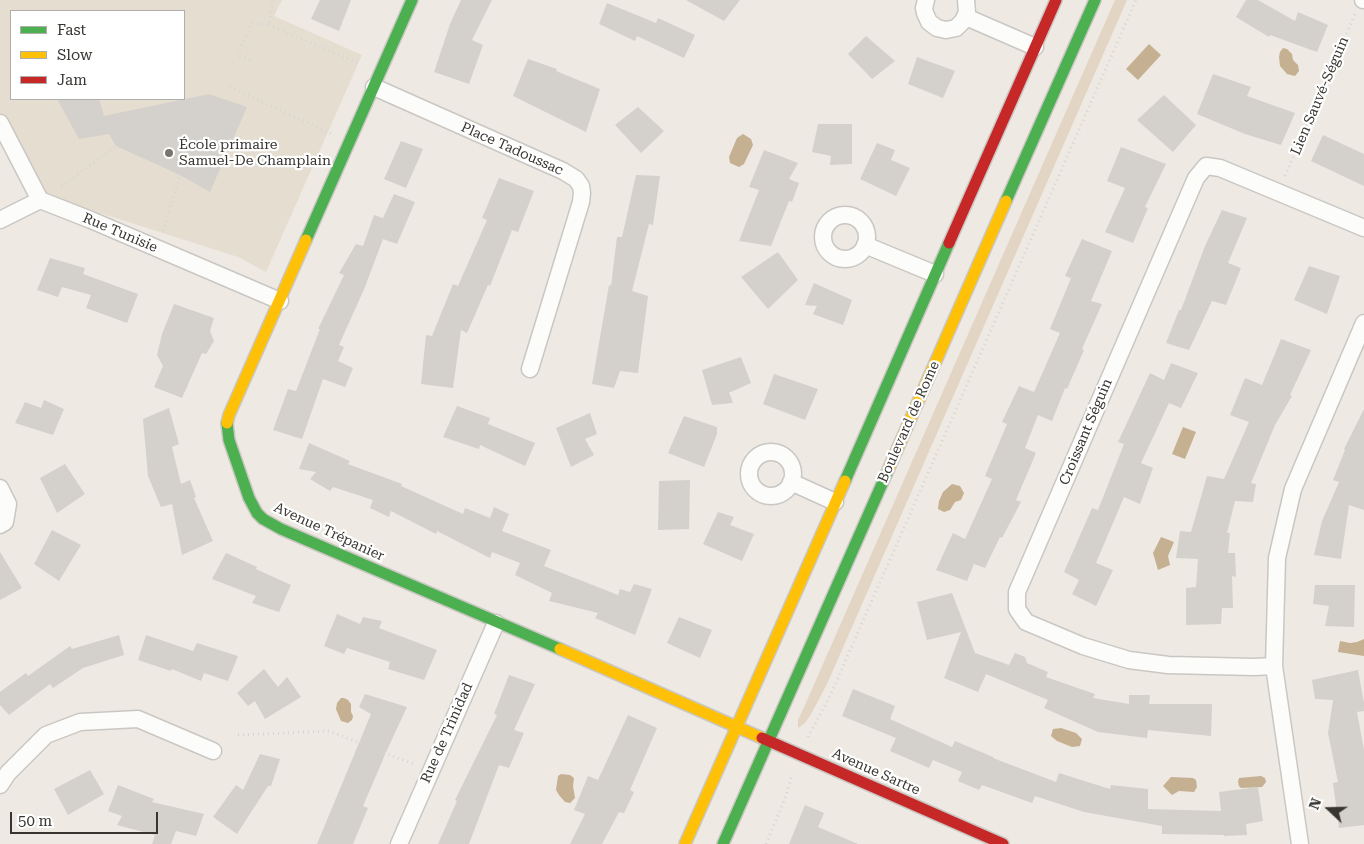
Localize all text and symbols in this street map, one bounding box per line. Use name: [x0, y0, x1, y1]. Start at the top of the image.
legend: [10, 10, 185, 100]
text: Fast: [57, 21, 86, 39]
street label: Lien Sauvé-Séguin: [1287, 34, 1353, 158]
text: Slow: [57, 46, 92, 64]
text: Jam: [57, 71, 87, 89]
street label: Place Tadoussac: [458, 119, 566, 179]
place label: École primaire Samuel-De Champlain: [179, 137, 331, 170]
marker: École primaire Samuel-De Champlain: [163, 147, 175, 159]
street label: Rue Tunisie: [80, 210, 160, 256]
street label: Boulevard de Rome: [875, 359, 943, 485]
street label: Croissant Séguin: [1056, 376, 1116, 488]
street label: Avenue Trépanier: [271, 499, 387, 565]
street label: Rue de Trinidad: [417, 680, 477, 786]
street label: Avenue Sartre: [829, 745, 923, 799]
north arrow: [1304, 784, 1354, 834]
text: N: [1306, 796, 1324, 812]
scale bar: [12, 802, 160, 834]
text: 50 m: [18, 812, 52, 830]

